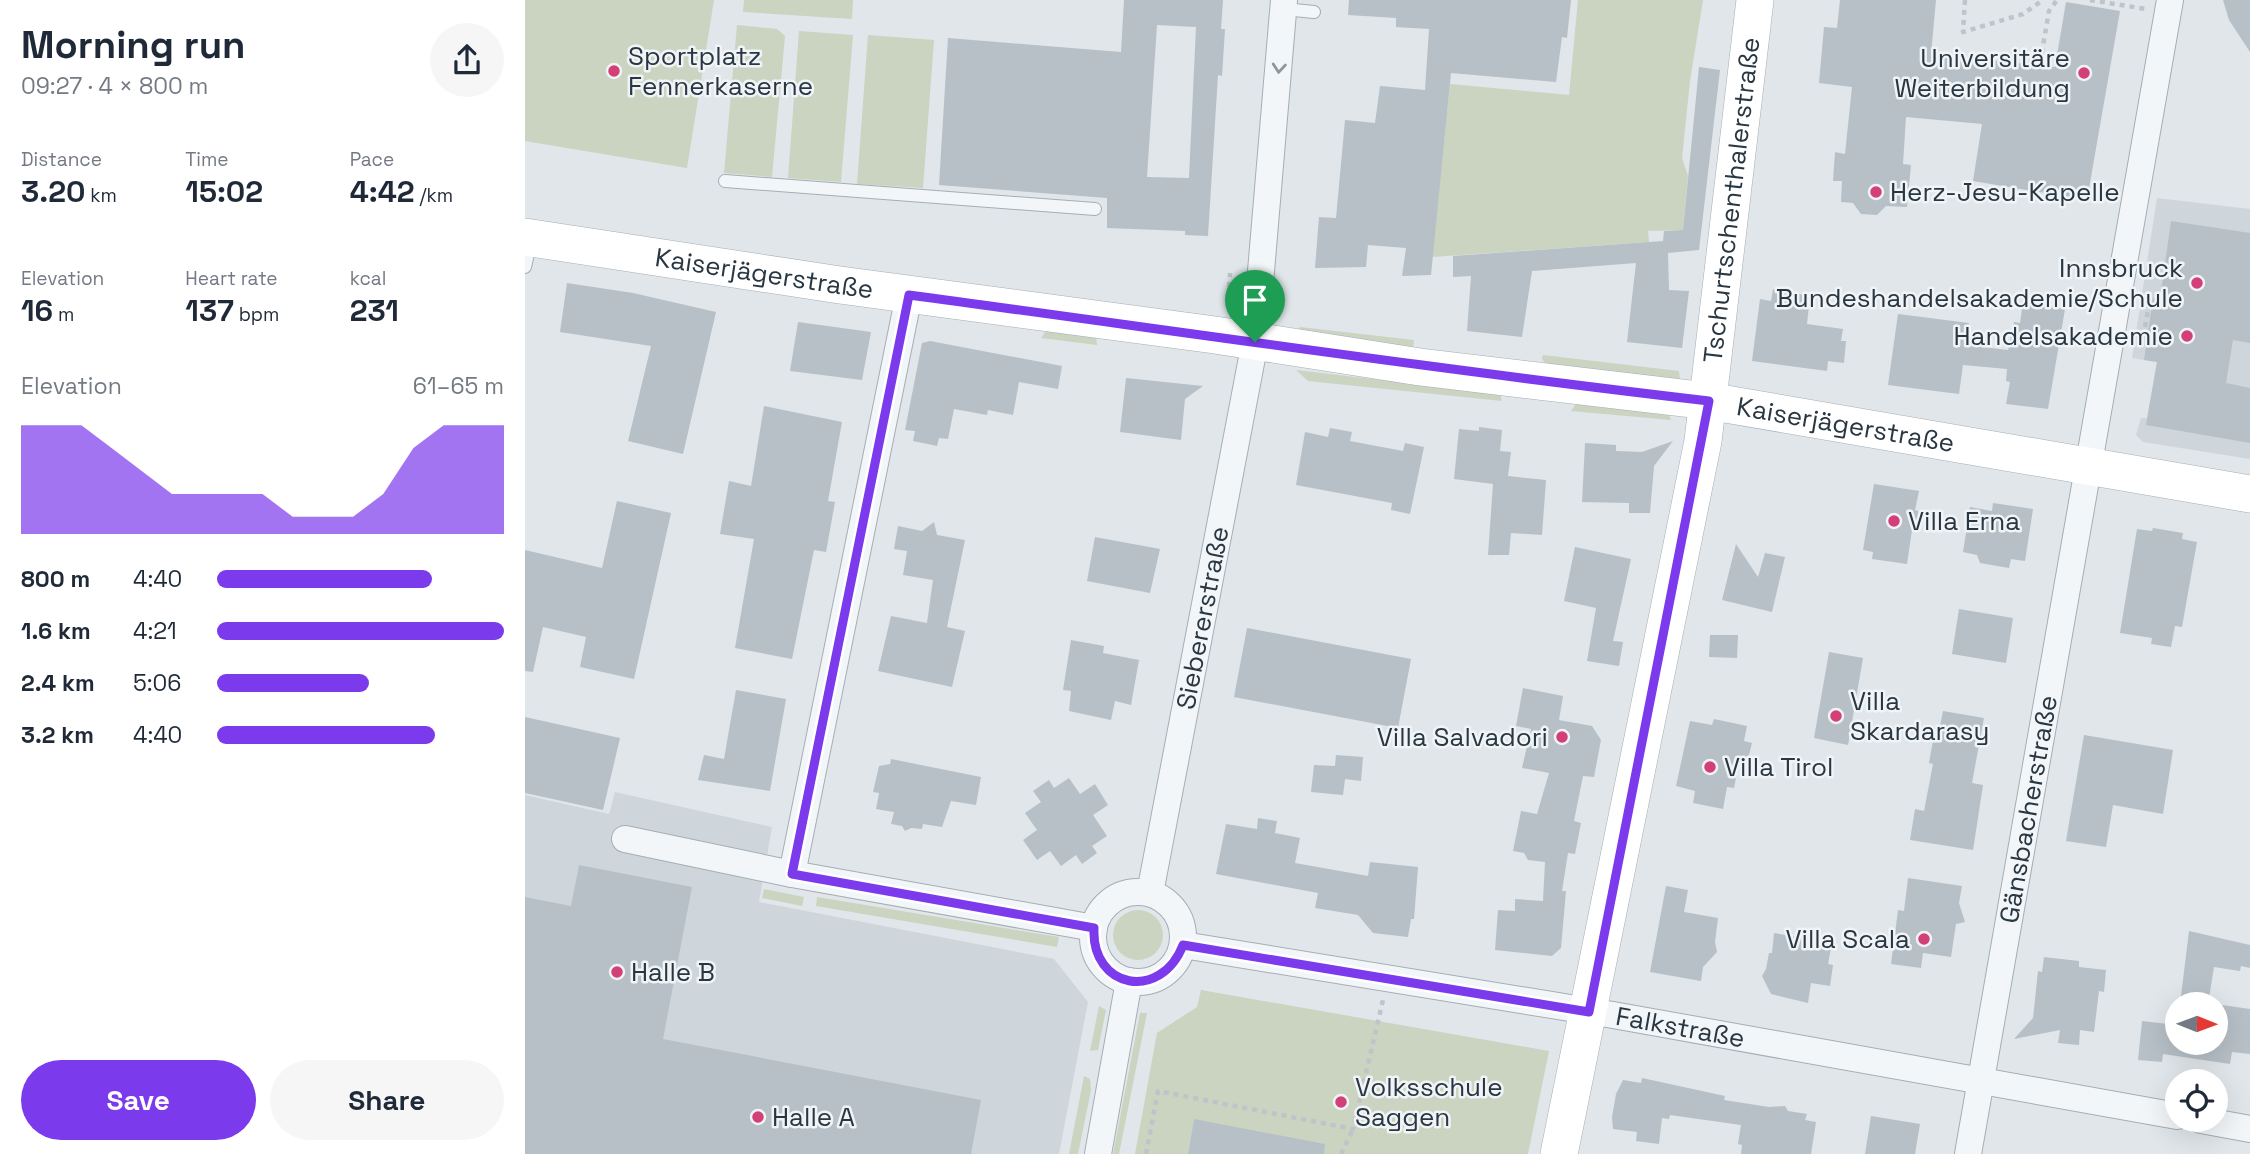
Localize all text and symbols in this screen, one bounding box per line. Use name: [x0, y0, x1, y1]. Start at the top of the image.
text: Morning run: [21, 21, 246, 69]
button: share: [430, 23, 504, 97]
street label: Tschurtschenthalerstraße: [1695, 35, 1767, 365]
place label: Sportplatz Fennerkaserne: [628, 39, 813, 103]
place label: Universitäre Weiterbildung: [1894, 41, 2070, 105]
marker: Sportplatz Fennerkaserne: [606, 63, 622, 79]
one-way arrow: [1272, 63, 1287, 74]
marker: Universitäre Weiterbildung: [2076, 65, 2092, 81]
text: 09:27 · 4 × 800 m: [21, 71, 208, 101]
text: Distance: [21, 147, 102, 172]
text: Time: [185, 147, 229, 172]
text: Pace: [350, 147, 394, 172]
text: 3.20: [21, 172, 85, 211]
text: 15:02: [185, 172, 263, 211]
text: 4:42: [350, 172, 415, 211]
place label: Herz-Jesu-Kapelle: [1890, 175, 2120, 209]
text: km: [85, 183, 117, 208]
text: /km: [415, 183, 453, 208]
marker: Herz-Jesu-Kapelle: [1868, 184, 1884, 200]
street label: Kaiserjägerstraße: [653, 240, 875, 306]
place label: Innsbruck Bundeshandelsakademie/Schule: [1776, 251, 2183, 315]
text: Elevation: [21, 266, 104, 291]
text: Heart rate: [185, 266, 278, 291]
text: kcal: [350, 266, 386, 291]
pin: [1225, 270, 1285, 342]
marker: Innsbruck Bundeshandelsakademie/Schule: [2189, 275, 2205, 291]
icon: arrive: [1236, 281, 1274, 319]
text: 16: [21, 291, 53, 330]
text: 137: [185, 291, 234, 330]
text: 231: [350, 291, 399, 330]
text: m: [53, 302, 74, 327]
text: bpm: [234, 302, 279, 327]
place label: Handelsakademie: [1953, 319, 2173, 353]
marker: Handelsakademie: [2179, 328, 2195, 344]
text: Elevation: [21, 371, 122, 401]
text: 61–65 m: [413, 371, 504, 401]
street label: Kaiserjägerstraße: [1734, 389, 1957, 460]
place label: Villa Erna: [1908, 504, 2020, 538]
marker: Villa Erna: [1886, 513, 1902, 529]
street label: Siebererstraße: [1168, 524, 1236, 712]
text: 800 m: [21, 564, 90, 594]
text: 4:40: [133, 564, 182, 594]
text: 1.6 km: [21, 616, 91, 646]
text: 4:21: [133, 616, 177, 646]
text: 2.4 km: [21, 668, 95, 698]
text: 5:06: [133, 668, 181, 698]
place label: Villa Skardarasy: [1850, 684, 1989, 748]
street label: Gänsbacherstraße: [1992, 693, 2065, 926]
marker: Villa Skardarasy: [1828, 708, 1844, 724]
text: 3.2 km: [21, 720, 94, 750]
text: 4:40: [133, 720, 182, 750]
place label: Villa Salvadori: [1377, 720, 1548, 754]
marker: Villa Salvadori: [1554, 729, 1570, 745]
place label: Villa Tirol: [1724, 750, 1833, 784]
marker: Villa Tirol: [1702, 759, 1718, 775]
place label: Villa Scala: [1785, 922, 1910, 956]
marker: Villa Scala: [1916, 931, 1932, 947]
place label: Halle B: [631, 955, 715, 989]
marker: Halle B: [609, 964, 625, 980]
north arrow: [2165, 992, 2228, 1055]
map controls: [2165, 992, 2228, 1132]
street label: Falkstraße: [1613, 999, 1747, 1055]
button: Save: [21, 1060, 256, 1140]
button: Share: [270, 1060, 504, 1140]
button: locate: [2165, 1069, 2228, 1132]
place label: Volksschule Saggen: [1355, 1070, 1503, 1134]
marker: Volksschule Saggen: [1333, 1094, 1349, 1110]
place label: Halle A: [772, 1100, 855, 1134]
marker: Halle A: [750, 1109, 766, 1125]

